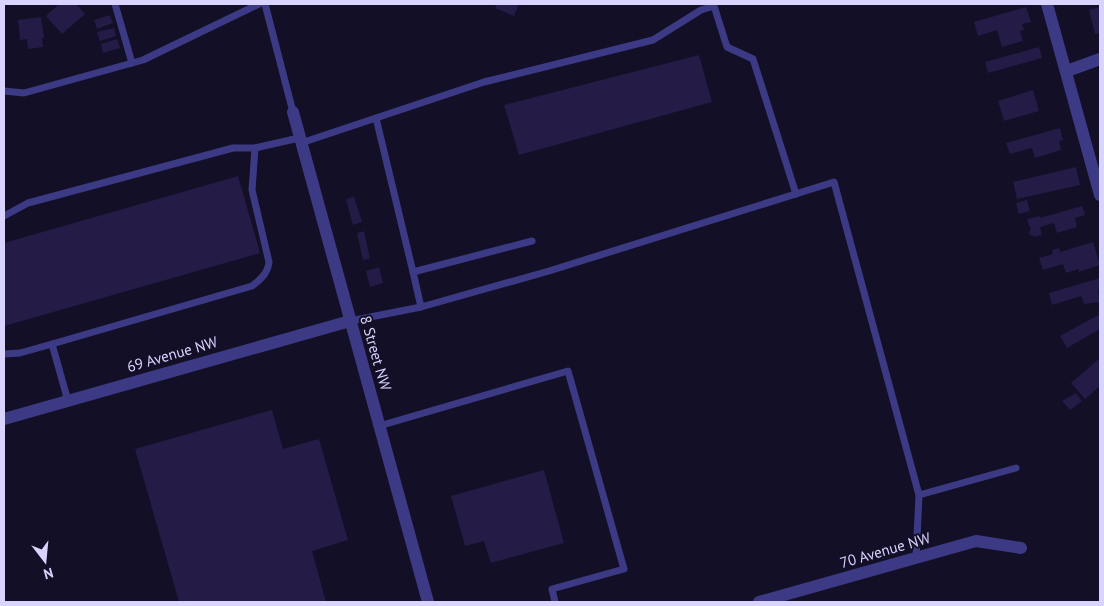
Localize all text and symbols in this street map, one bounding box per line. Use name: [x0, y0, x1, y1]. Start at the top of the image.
street label: 8 Street NW: [356, 313, 396, 393]
street label: 69 Avenue NW: [125, 332, 220, 376]
street label: 70 Avenue NW: [838, 528, 933, 572]
north arrow: [20, 536, 70, 586]
text: N: [42, 564, 55, 583]

